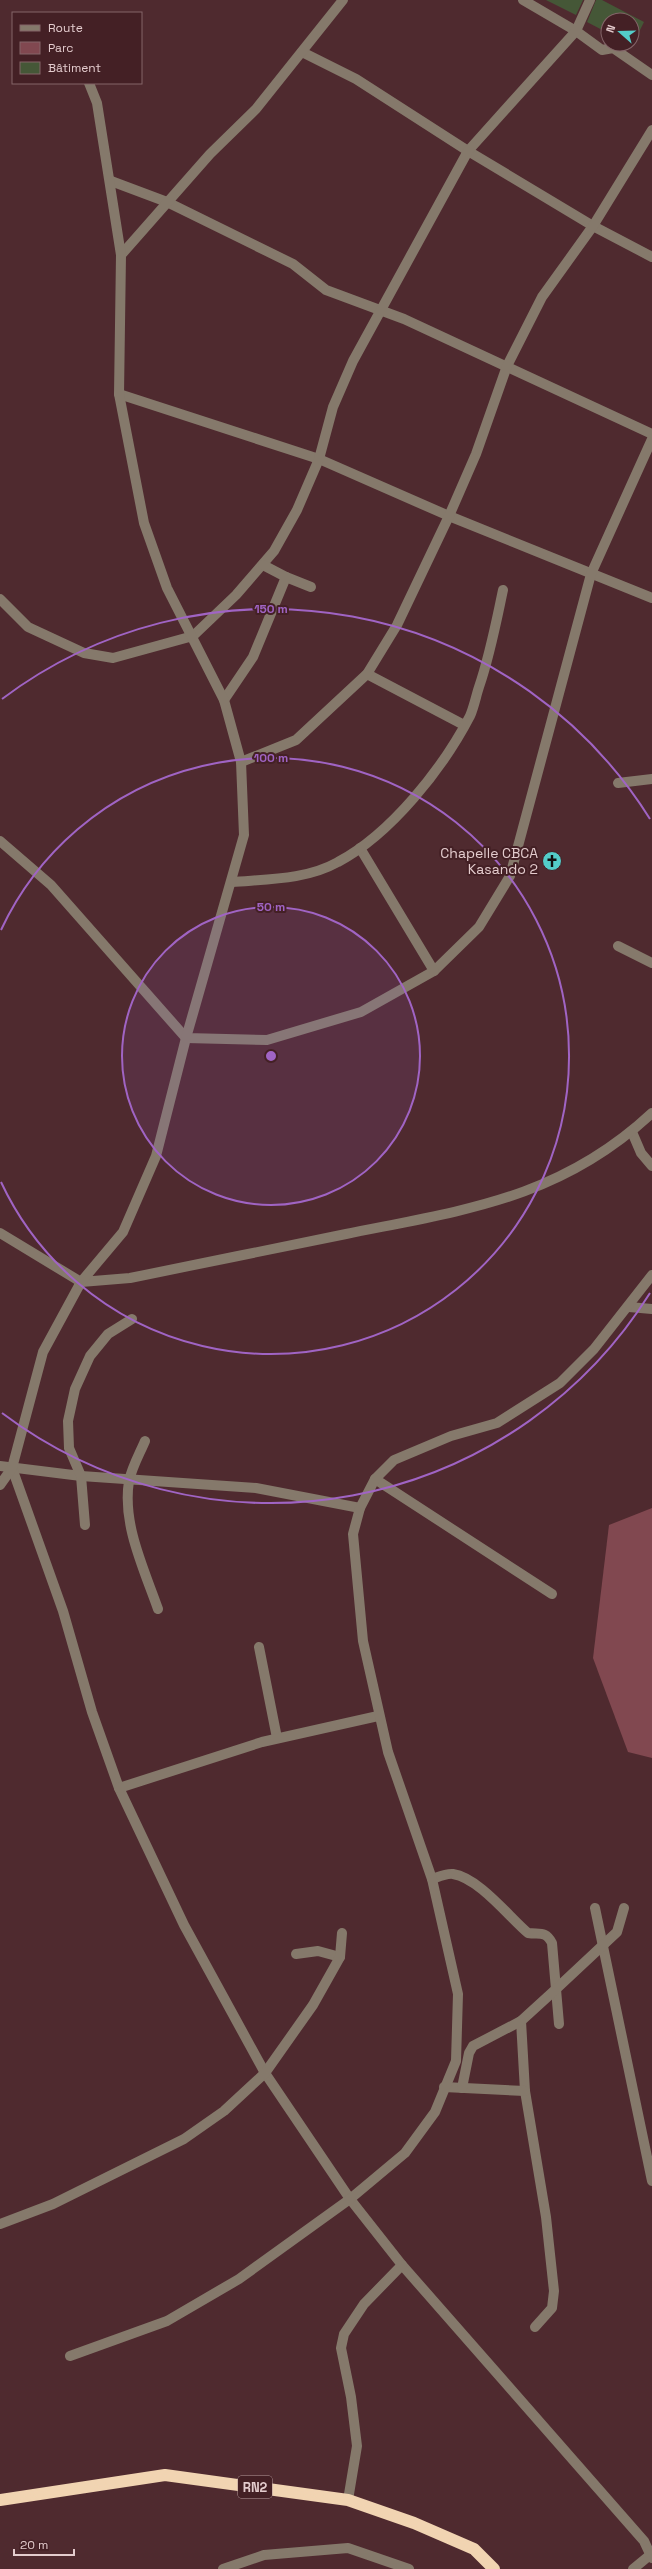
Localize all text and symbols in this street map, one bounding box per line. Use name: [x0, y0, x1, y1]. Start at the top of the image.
legend: [12, 12, 142, 84]
north arrow: [600, 12, 640, 52]
text: Route: [48, 20, 83, 36]
text: N: [603, 23, 618, 34]
text: Parc: [48, 40, 73, 56]
text: Bâtiment: [48, 60, 101, 76]
text: 150 m: [254, 601, 288, 617]
text: 100 m: [254, 750, 288, 766]
place label: Chapelle CBCA Kasando 2: [440, 844, 538, 878]
church icon: Chapelle CBCA Kasando 2: [541, 850, 563, 872]
text: 50 m: [257, 899, 285, 915]
centre of rings: [264, 1049, 278, 1063]
road number: RN2: [238, 2476, 272, 2498]
scale bar: [14, 2531, 74, 2557]
text: 20 m: [20, 2537, 48, 2553]

